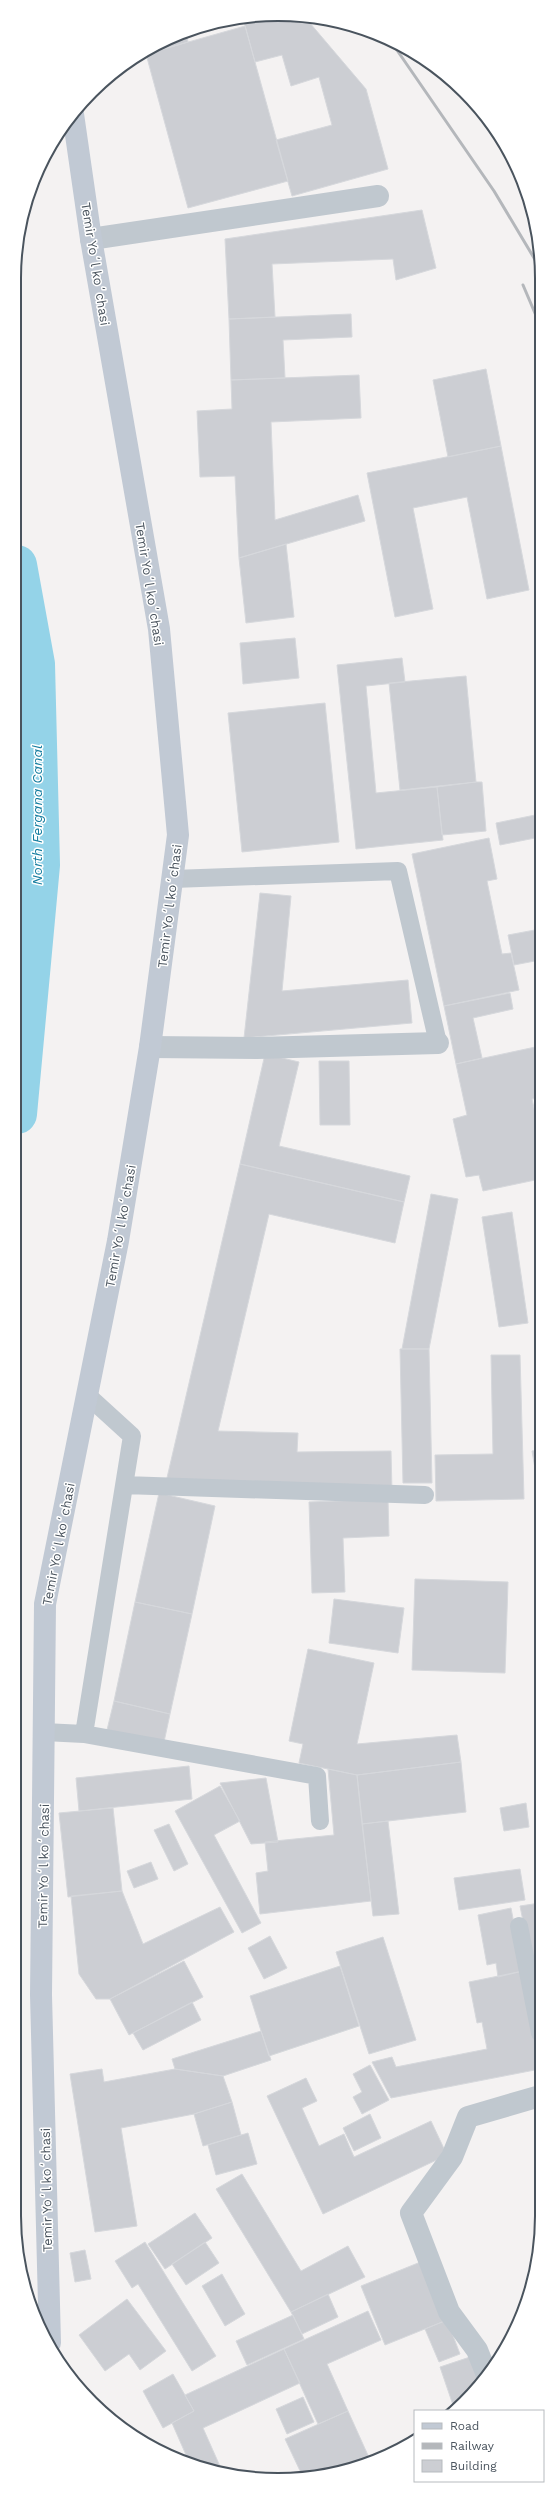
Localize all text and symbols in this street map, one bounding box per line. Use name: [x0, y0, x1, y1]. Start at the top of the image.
street label: Temir Yoʻl koʻchasi: [78, 201, 113, 327]
street label: Temir Yoʻl koʻchasi: [132, 521, 167, 647]
water label: North Fergana Canal: [29, 745, 45, 885]
street label: Temir Yoʻl koʻchasi: [154, 843, 185, 969]
street label: Temir Yoʻl koʻchasi: [102, 1164, 139, 1289]
street label: Temir Yoʻl koʻchasi: [39, 1482, 78, 1607]
street label: Temir Yoʻl koʻchasi: [35, 1804, 52, 1928]
street label: Temir Yoʻl koʻchasi: [38, 2128, 55, 2252]
legend: [414, 2410, 544, 2482]
text: Road: [450, 2419, 479, 2433]
text: Railway: [450, 2439, 495, 2453]
text: Building: [450, 2459, 497, 2473]

